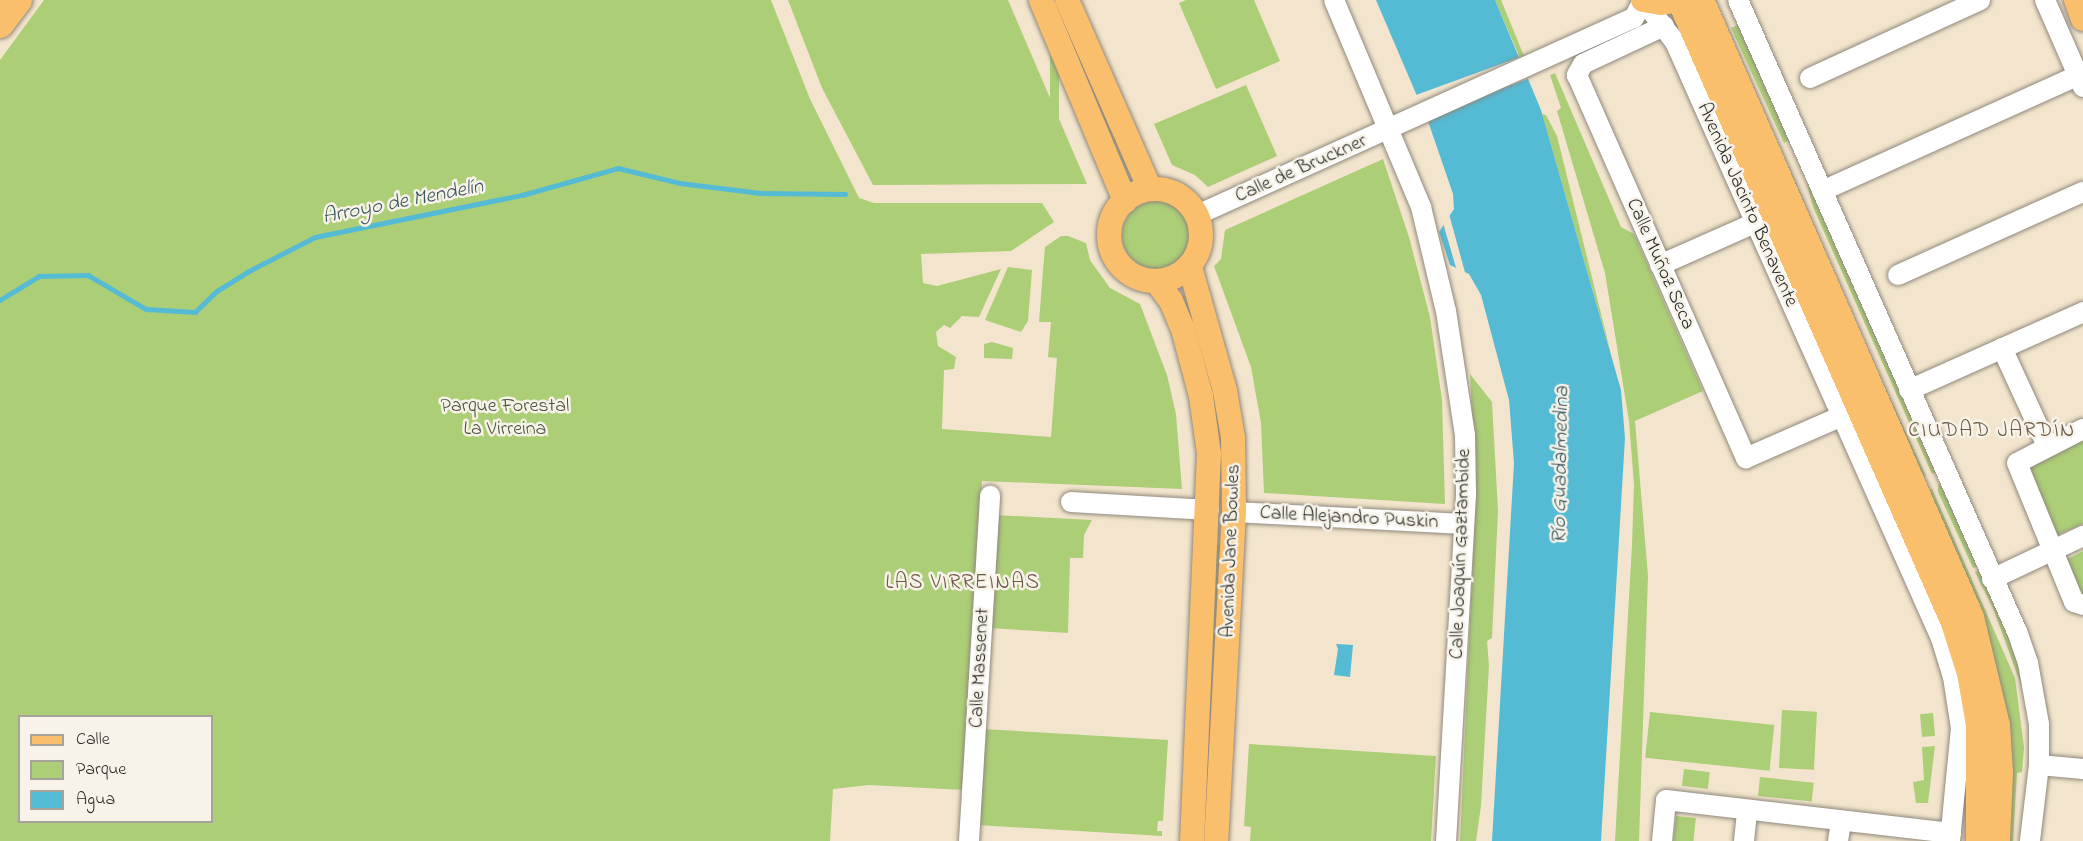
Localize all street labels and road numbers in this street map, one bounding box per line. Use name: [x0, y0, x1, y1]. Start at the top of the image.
street label: Avenida Jacinto Benavente: [1691, 99, 1803, 311]
street label: Calle de Bruckner: [1232, 129, 1370, 209]
street label: Calle Muñoz Seca: [1620, 195, 1700, 333]
street label: Calle Joaquín Gaztambide: [1445, 448, 1477, 660]
street label: Avenida Jane Bowles: [1216, 464, 1246, 638]
street label: Calle Alejandro Puskin: [1259, 501, 1439, 535]
street label: Calle Massenet: [965, 607, 995, 729]

